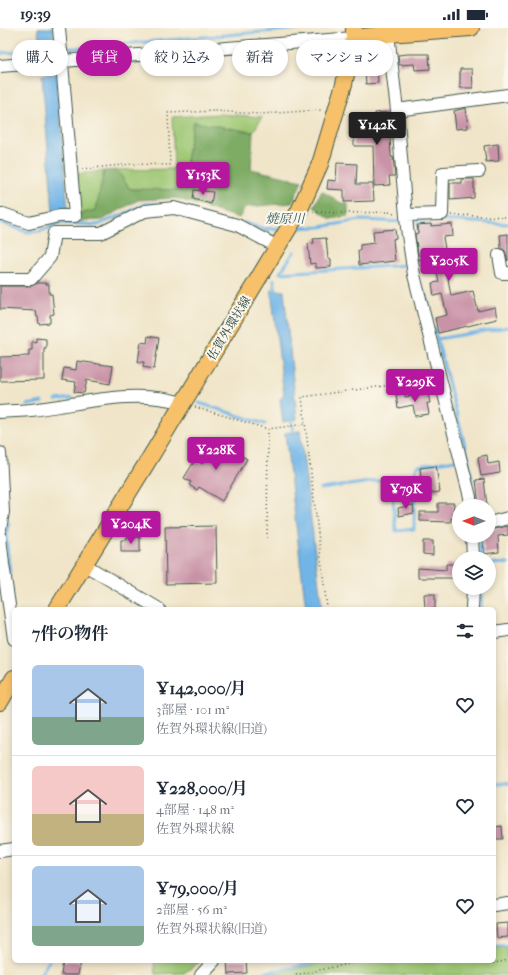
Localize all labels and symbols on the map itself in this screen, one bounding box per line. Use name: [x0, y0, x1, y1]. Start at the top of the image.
pin: ¥142K: [349, 112, 405, 146]
pin: ¥153K: [175, 162, 231, 196]
water label: 焼原川: [265, 211, 306, 226]
pin: ¥205K: [421, 248, 477, 282]
street label: 佐賀外環状線: [204, 294, 254, 362]
pin: ¥229K: [387, 369, 443, 403]
pin: ¥228K: [188, 437, 244, 471]
pin: ¥79K: [382, 476, 430, 510]
north arrow: [452, 499, 496, 543]
pin: ¥204K: [103, 511, 159, 545]

